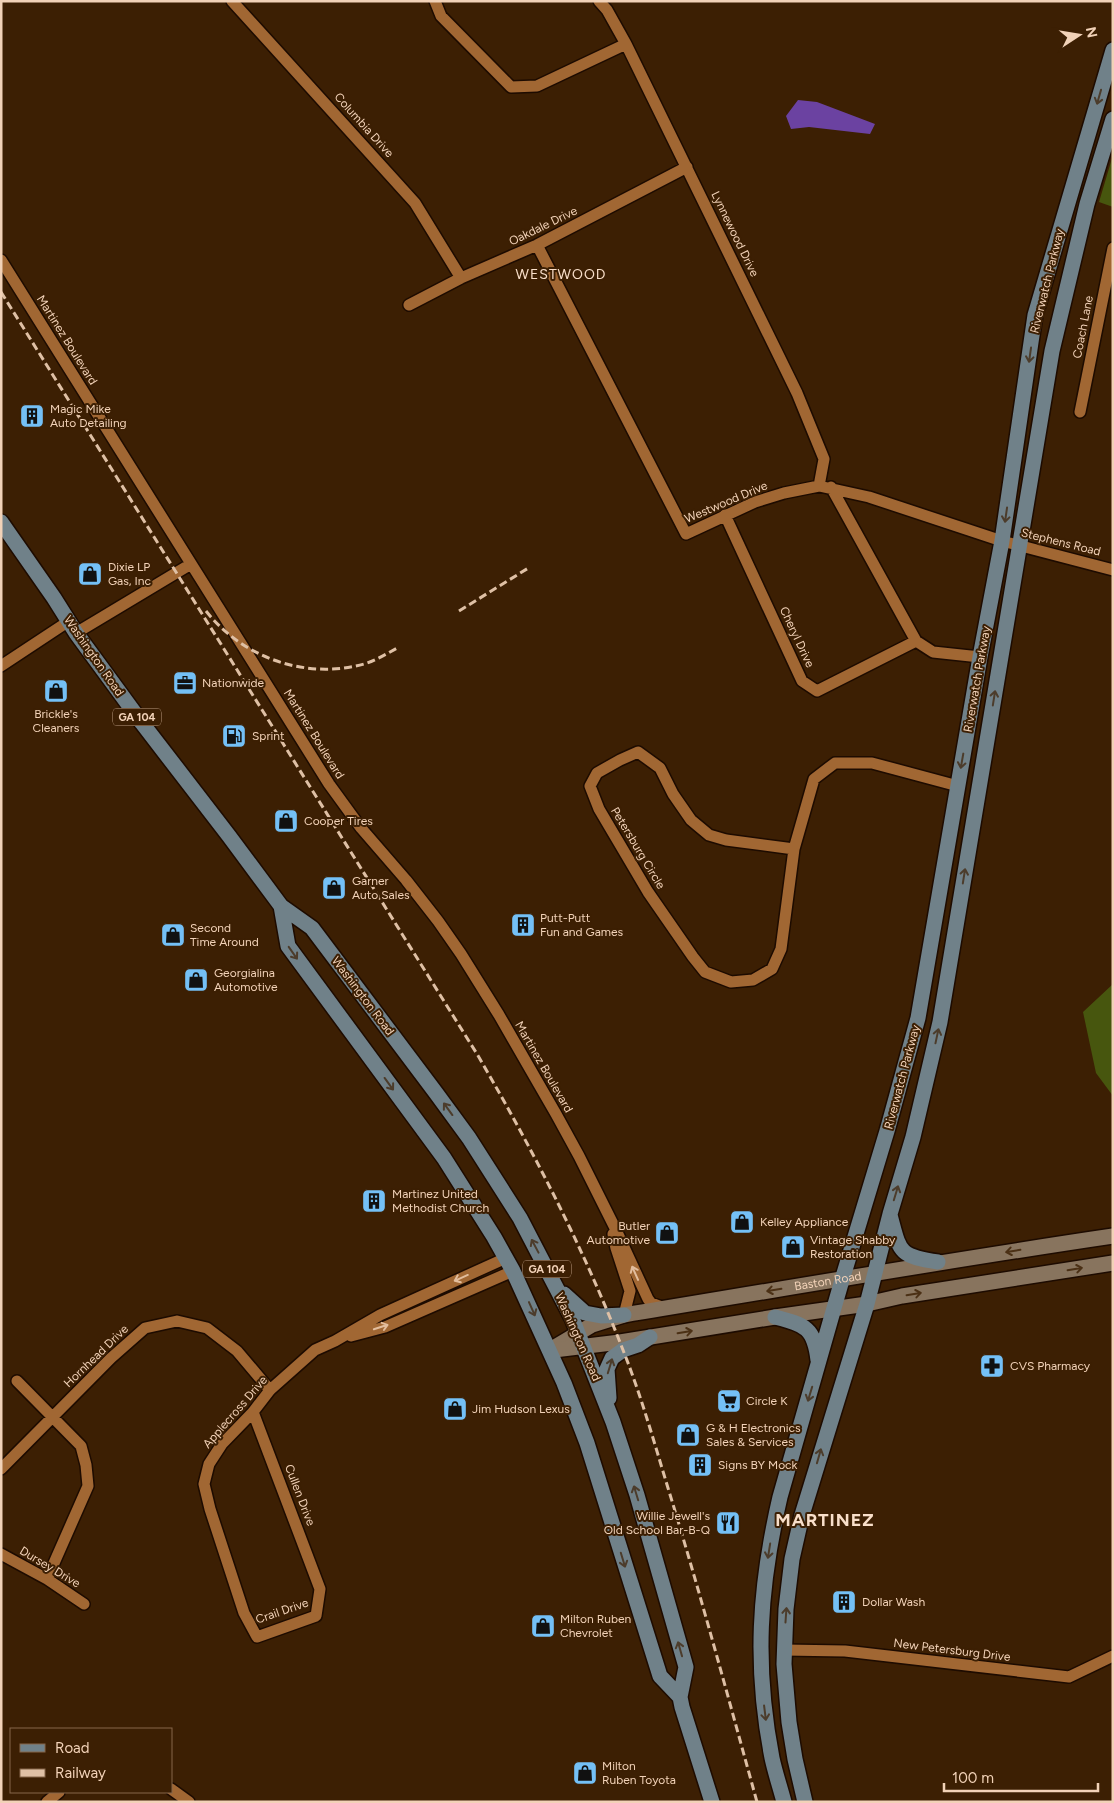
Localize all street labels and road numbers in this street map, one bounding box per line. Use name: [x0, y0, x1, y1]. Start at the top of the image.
street label: Columbia Drive: [331, 90, 397, 160]
street label: Lynnewood Drive: [708, 189, 762, 279]
street label: Oakdale Drive: [507, 203, 580, 249]
street label: Riverwatch Parkway: [1027, 227, 1067, 335]
street label: Martinez Boulevard: [34, 293, 100, 387]
street label: Coach Lane: [1070, 294, 1096, 360]
street label: Westwood Drive: [682, 478, 770, 526]
street label: Stephens Road: [1020, 525, 1102, 559]
street label: Cheryl Drive: [777, 604, 817, 670]
street label: Washington Road: [61, 613, 127, 699]
street label: Riverwatch Parkway: [961, 624, 993, 733]
street label: Martinez Boulevard: [281, 687, 347, 781]
road number: GA 104: [113, 709, 161, 726]
street label: Petersburg Circle: [608, 805, 668, 892]
street label: Washington Road: [329, 954, 397, 1038]
street label: Martinez Boulevard: [512, 1019, 576, 1115]
street label: Riverwatch Parkway: [881, 1023, 923, 1131]
road number: GA 104: [523, 1260, 571, 1278]
street label: Baston Road: [793, 1269, 862, 1294]
street label: Washington Road: [552, 1291, 604, 1383]
street label: Hornhead Drive: [61, 1322, 131, 1390]
street label: Applecross Drive: [200, 1373, 270, 1451]
street label: Cullen Drive: [282, 1462, 318, 1528]
street label: Dursey Drive: [17, 1543, 83, 1591]
street label: Crail Drive: [254, 1595, 311, 1627]
street label: New Petersburg Drive: [893, 1636, 1012, 1664]

